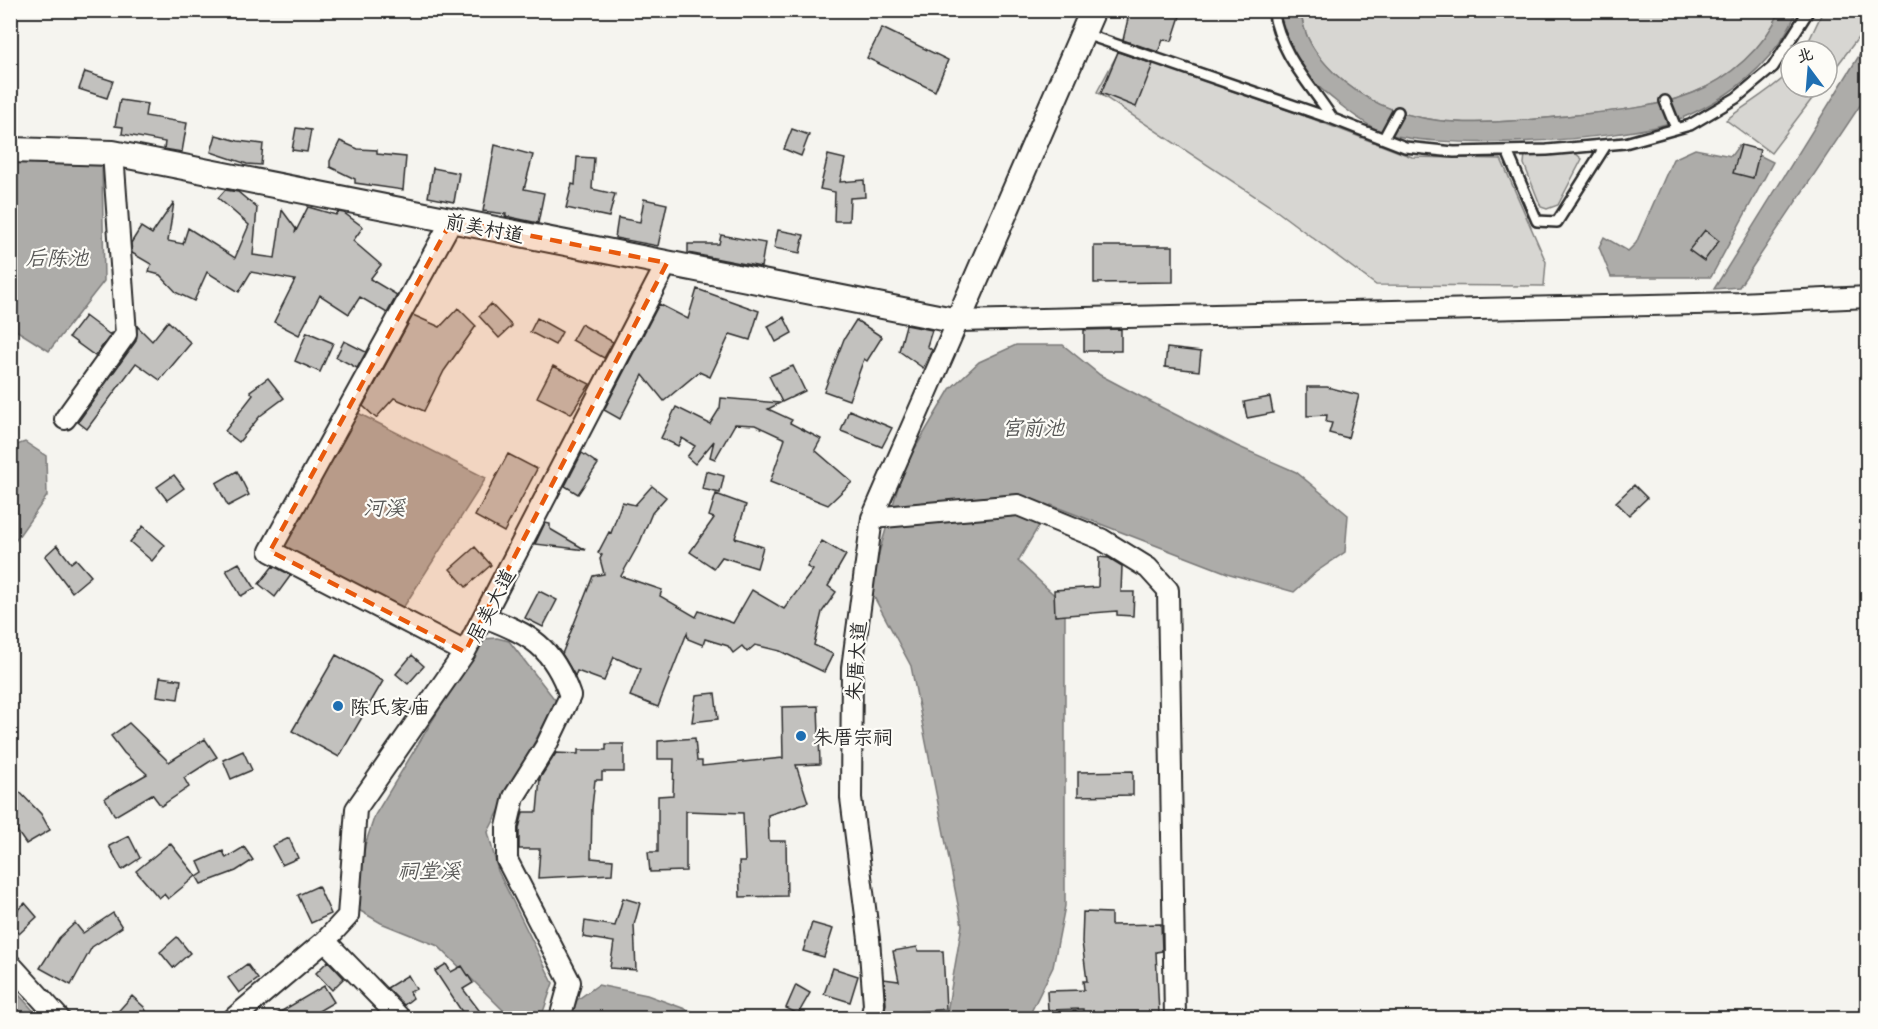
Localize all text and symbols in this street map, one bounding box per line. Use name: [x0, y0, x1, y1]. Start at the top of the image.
north arrow: [1779, 39, 1839, 99]
text: 北: [1794, 42, 1815, 66]
street label: 前美村道: [443, 207, 527, 247]
water label: 后陈池: [26, 243, 89, 270]
water label: 宫前池: [1002, 413, 1065, 440]
water label: 河溪: [363, 493, 406, 520]
street label: 居美大道: [460, 564, 520, 646]
street label: 朱厝大道: [839, 620, 871, 702]
place label: 陈氏家庙: [350, 693, 430, 719]
marker: 陈氏家庙: [331, 699, 345, 713]
place label: 朱厝宗祠: [813, 723, 893, 749]
marker: 朱厝宗祠: [794, 729, 808, 743]
water label: 祠堂溪: [398, 856, 461, 883]

